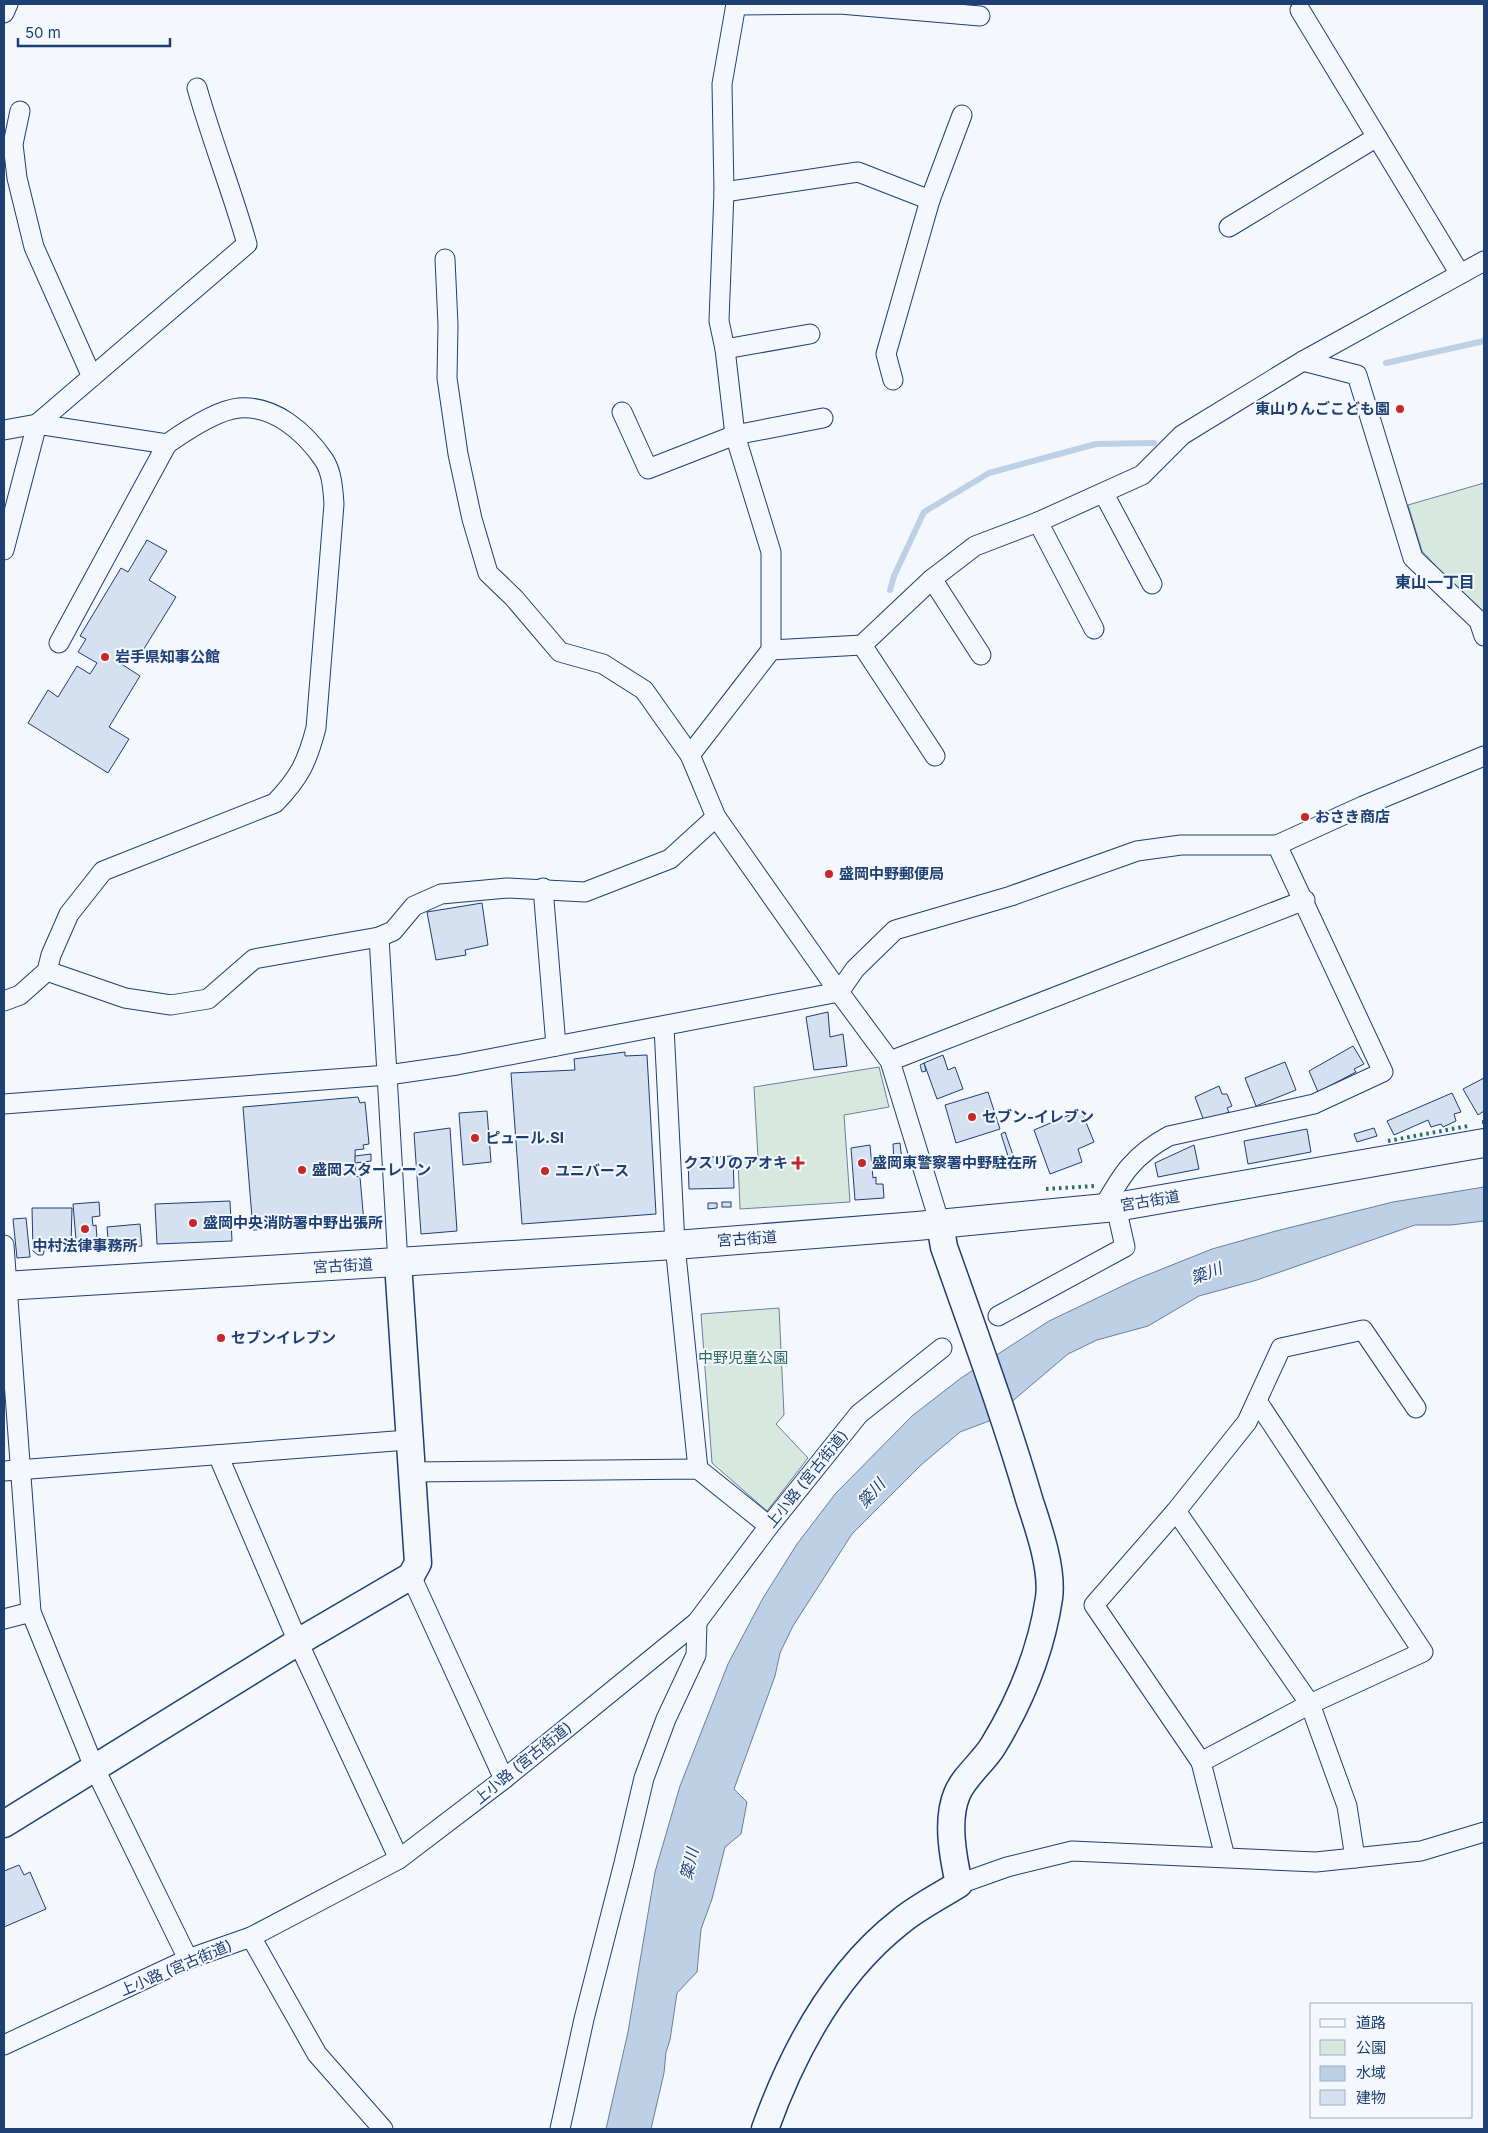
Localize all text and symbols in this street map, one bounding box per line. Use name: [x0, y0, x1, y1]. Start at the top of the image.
scale bar: [18, 15, 170, 47]
text: 50 m: [25, 23, 61, 42]
place label: 東山りんごこども園: [1255, 399, 1390, 418]
marker: 東山りんごこども園: [1394, 403, 1406, 415]
district label: 東山一丁目: [1395, 572, 1475, 592]
place label: 岩手県知事公館: [115, 647, 220, 666]
marker: 岩手県知事公館: [99, 651, 111, 663]
place label: おさき商店: [1315, 807, 1390, 826]
marker: おさき商店: [1299, 811, 1311, 823]
place label: 盛岡中野郵便局: [839, 864, 944, 883]
marker: 盛岡中野郵便局: [823, 868, 835, 880]
place label: セブン-イレブン: [982, 1107, 1094, 1126]
marker: セブン-イレブン: [966, 1111, 978, 1123]
place label: ピュール.SI: [485, 1128, 564, 1147]
marker: ピュール.SI: [469, 1132, 481, 1144]
place label: クスリのアオキ: [683, 1153, 788, 1172]
place label: 盛岡東警察署中野駐在所: [872, 1153, 1037, 1172]
marker: クスリのアオキ: [792, 1157, 804, 1169]
marker: 盛岡東警察署中野駐在所: [856, 1157, 868, 1169]
place label: 盛岡スターレーン: [312, 1160, 431, 1179]
place label: ユニバース: [555, 1161, 629, 1180]
marker: 盛岡スターレーン: [296, 1164, 308, 1176]
marker: ユニバース: [539, 1165, 551, 1177]
street label: 宮古街道: [1119, 1186, 1181, 1215]
place label: 盛岡中央消防署中野出張所: [203, 1213, 383, 1232]
marker: 盛岡中央消防署中野出張所: [187, 1217, 199, 1229]
marker: 中村法律事務所: [79, 1223, 91, 1235]
street label: 宮古街道: [716, 1227, 778, 1250]
place label: 中村法律事務所: [32, 1236, 138, 1255]
street label: 宮古街道: [313, 1254, 373, 1277]
water label: 簗川: [1187, 1257, 1226, 1288]
place label: セブンイレブン: [231, 1328, 336, 1347]
marker: セブンイレブン: [215, 1332, 227, 1344]
park label: 中野児童公園: [698, 1348, 788, 1367]
street label: 上小路 (宮古街道): [761, 1426, 852, 1531]
water label: 簗川: [853, 1473, 890, 1512]
street label: 上小路 (宮古街道): [470, 1717, 575, 1808]
water label: 簗川: [676, 1844, 703, 1882]
street label: 上小路 (宮古街道): [117, 1935, 235, 2000]
legend: [1310, 2003, 1473, 2118]
text: 道路: [1356, 2013, 1386, 2032]
text: 公園: [1356, 2038, 1386, 2057]
text: 水域: [1356, 2063, 1386, 2082]
text: 建物: [1356, 2088, 1386, 2107]

